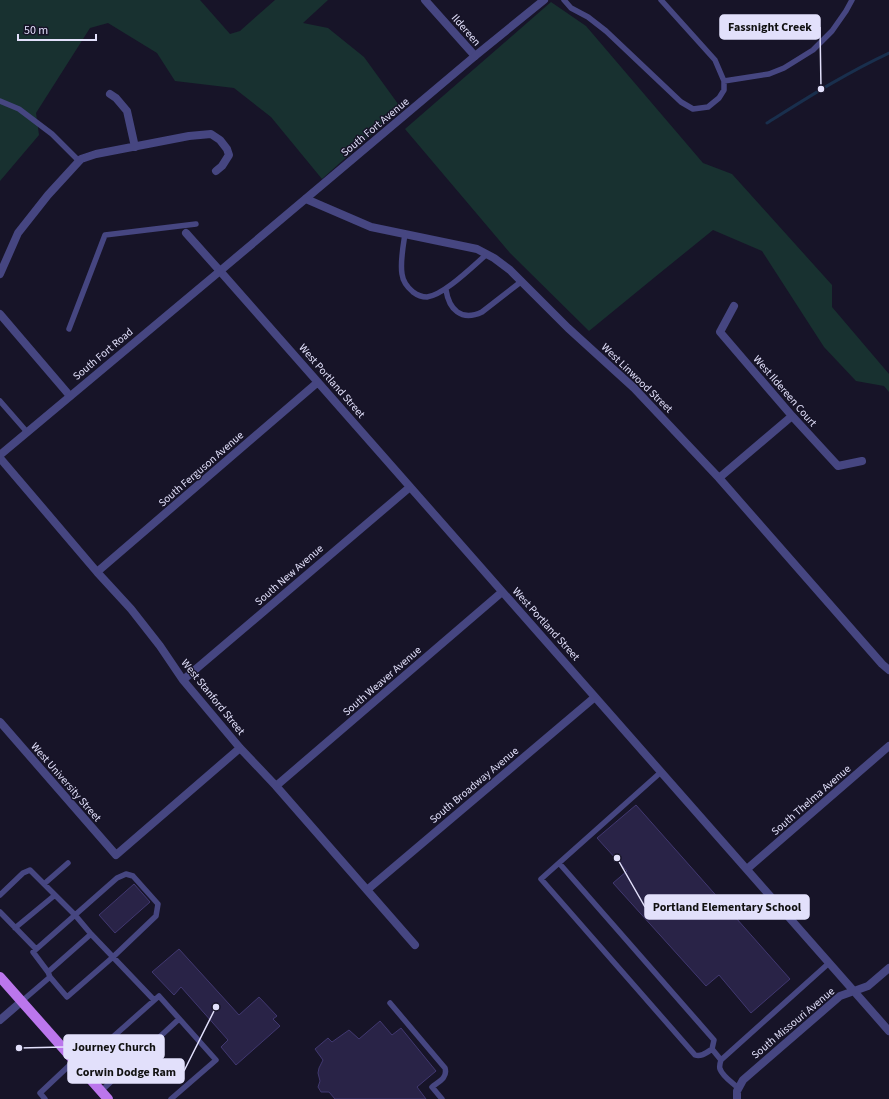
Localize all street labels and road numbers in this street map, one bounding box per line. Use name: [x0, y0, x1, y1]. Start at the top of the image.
street label: Ildereen: [448, 11, 484, 49]
street label: South Fort Avenue: [338, 94, 413, 160]
street label: South Fort Road: [70, 324, 136, 384]
street label: West Linwood Street: [598, 340, 676, 416]
street label: West Portland Street: [295, 341, 369, 422]
street label: West Ildereen Court: [750, 352, 820, 430]
street label: South Ferguson Avenue: [155, 427, 247, 510]
street label: South New Avenue: [251, 541, 327, 609]
street label: West Portland Street: [509, 584, 583, 664]
street label: South Weaver Avenue: [339, 642, 425, 719]
street label: West Stanford Street: [178, 656, 248, 738]
street label: West University Street: [27, 739, 105, 825]
street label: South Broadway Avenue: [426, 743, 522, 827]
street label: South Thelma Avenue: [768, 761, 854, 839]
street label: South Missouri Avenue: [748, 983, 838, 1062]

